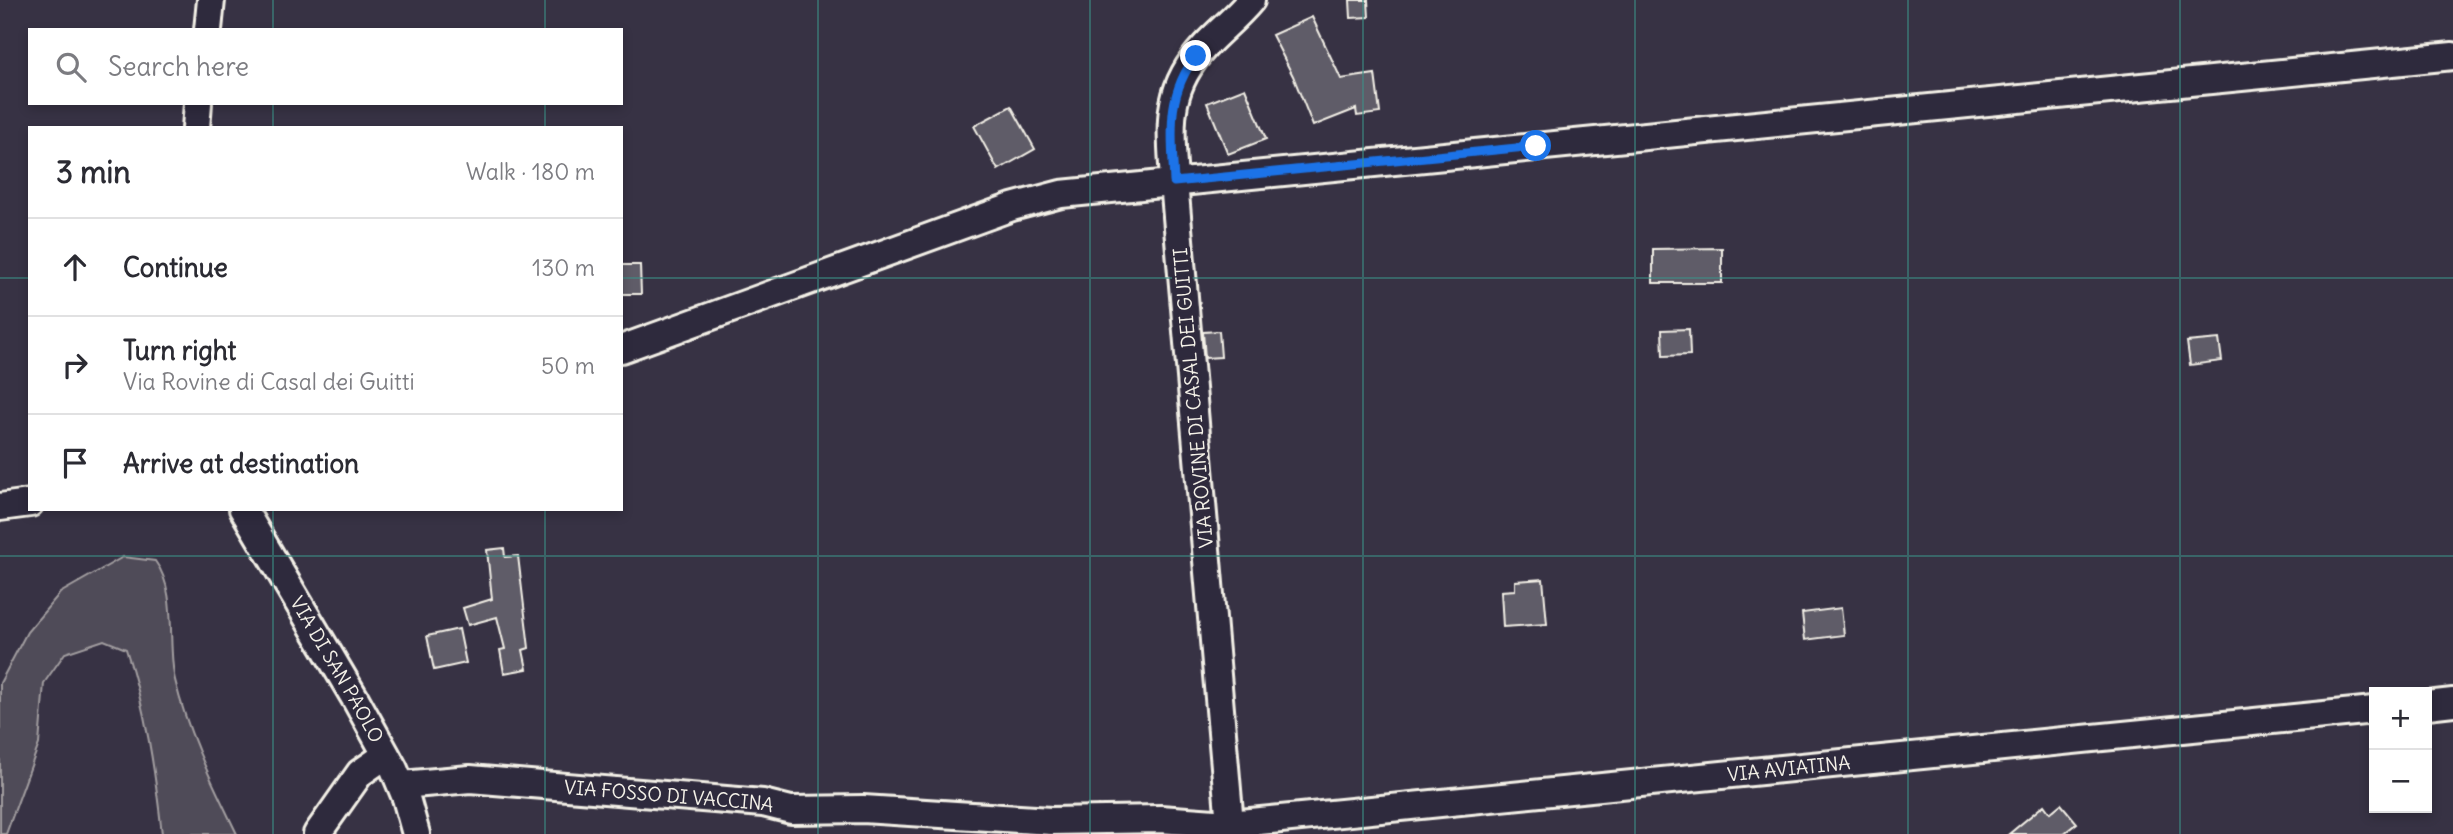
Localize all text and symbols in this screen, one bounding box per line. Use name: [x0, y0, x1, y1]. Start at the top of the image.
search box: [28, 28, 623, 105]
route end: [1180, 40, 1211, 71]
icon: search: [52, 48, 90, 86]
text: Search here: [108, 50, 249, 83]
route start: [1520, 130, 1551, 161]
text: 3 min: [56, 153, 131, 191]
text: Walk · 180 m: [466, 157, 595, 186]
street label: VIA ROVINE DI CASAL DEI GUITTI: [1168, 247, 1218, 549]
icon: ahead: [56, 248, 94, 286]
text: Continue: [123, 251, 228, 284]
text: 130 m: [532, 253, 595, 282]
text: Turn right: [123, 334, 236, 367]
icon: right: [56, 346, 94, 384]
text: 50 m: [541, 351, 595, 380]
text: Via Rovine di Casal dei Guitti: [123, 367, 415, 396]
icon: arrive: [56, 444, 94, 482]
text: Arrive at destination: [123, 447, 359, 480]
street label: VIA DI SAN PAOLO: [285, 592, 389, 747]
map controls: [2369, 687, 2432, 813]
button: +: [2369, 687, 2432, 750]
street label: VIA AVIATINA: [1726, 750, 1852, 786]
button: −: [2369, 750, 2432, 813]
street label: VIA FOSSO DI VACCINA: [563, 775, 777, 817]

